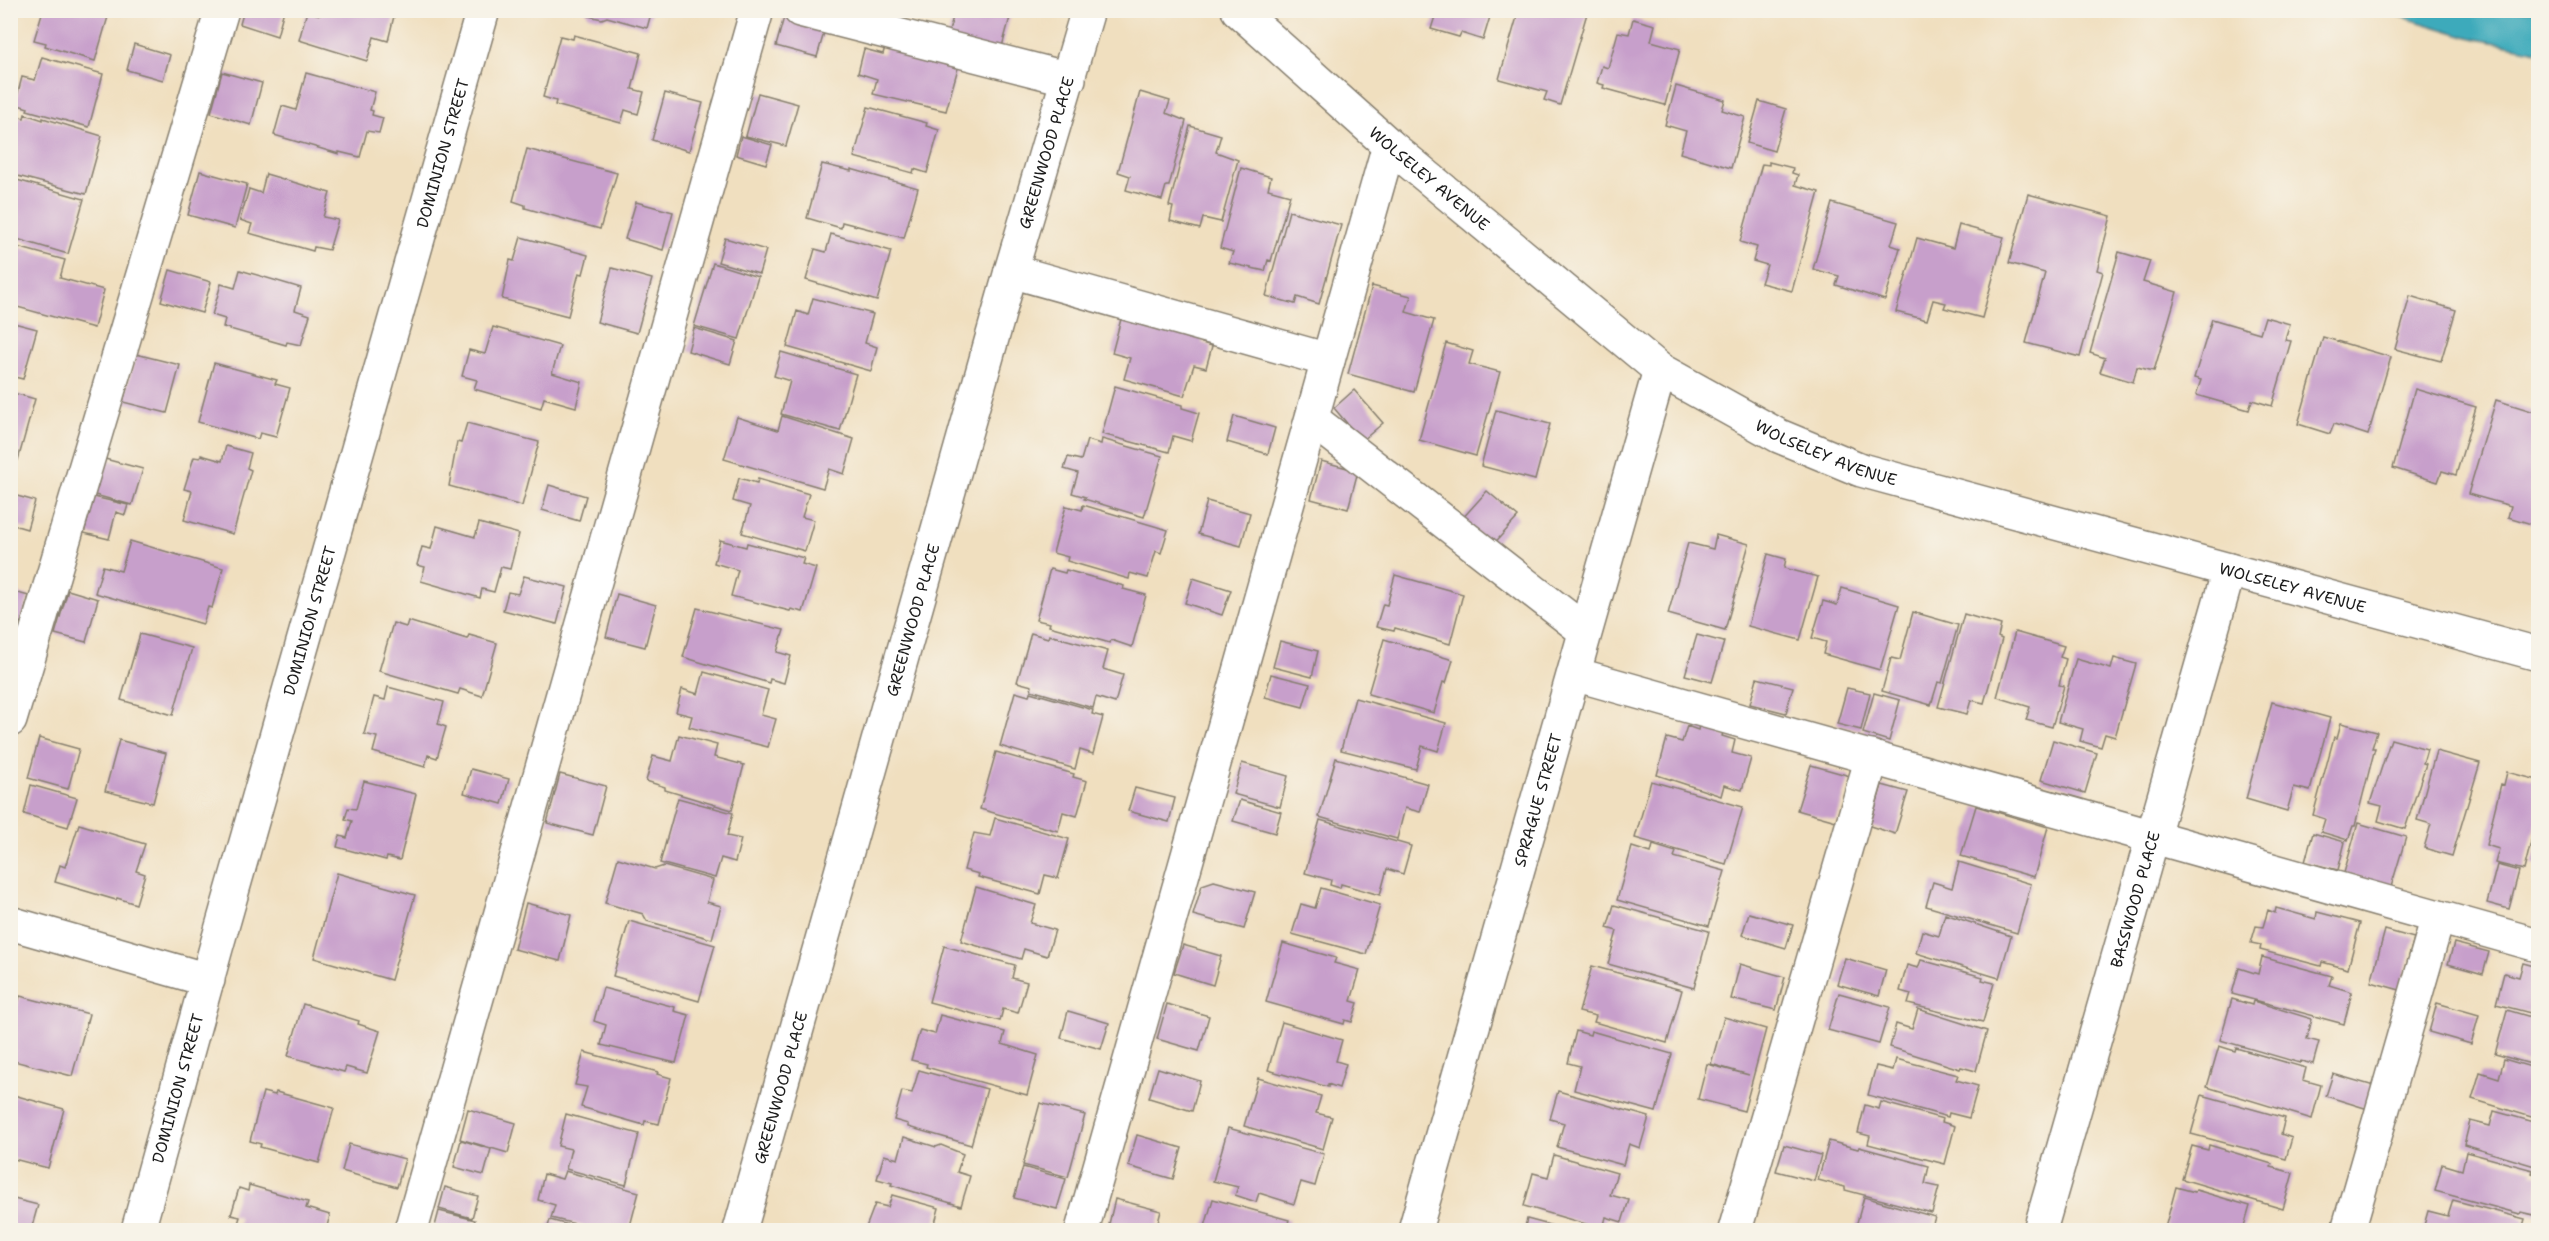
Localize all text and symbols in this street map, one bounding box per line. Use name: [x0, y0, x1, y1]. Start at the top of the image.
street label: GREENWOOD PLACE: [1014, 74, 1078, 231]
street label: DOMINION STREET: [411, 76, 474, 230]
street label: WOLSELEY AVENUE: [1365, 122, 1494, 235]
street label: WOLSELEY AVENUE: [1752, 414, 1900, 490]
street label: GREENWOOD PLACE: [881, 541, 944, 699]
street label: DOMINION STREET: [278, 543, 340, 698]
street label: WOLSELEY AVENUE: [2217, 557, 2369, 617]
street label: SPRAGUE STREET: [1509, 731, 1566, 869]
street label: BASSWOOD PLACE: [2105, 829, 2164, 970]
street label: GREENWOOD PLACE: [749, 1009, 812, 1166]
street label: DOMINION STREET: [147, 1011, 208, 1165]

